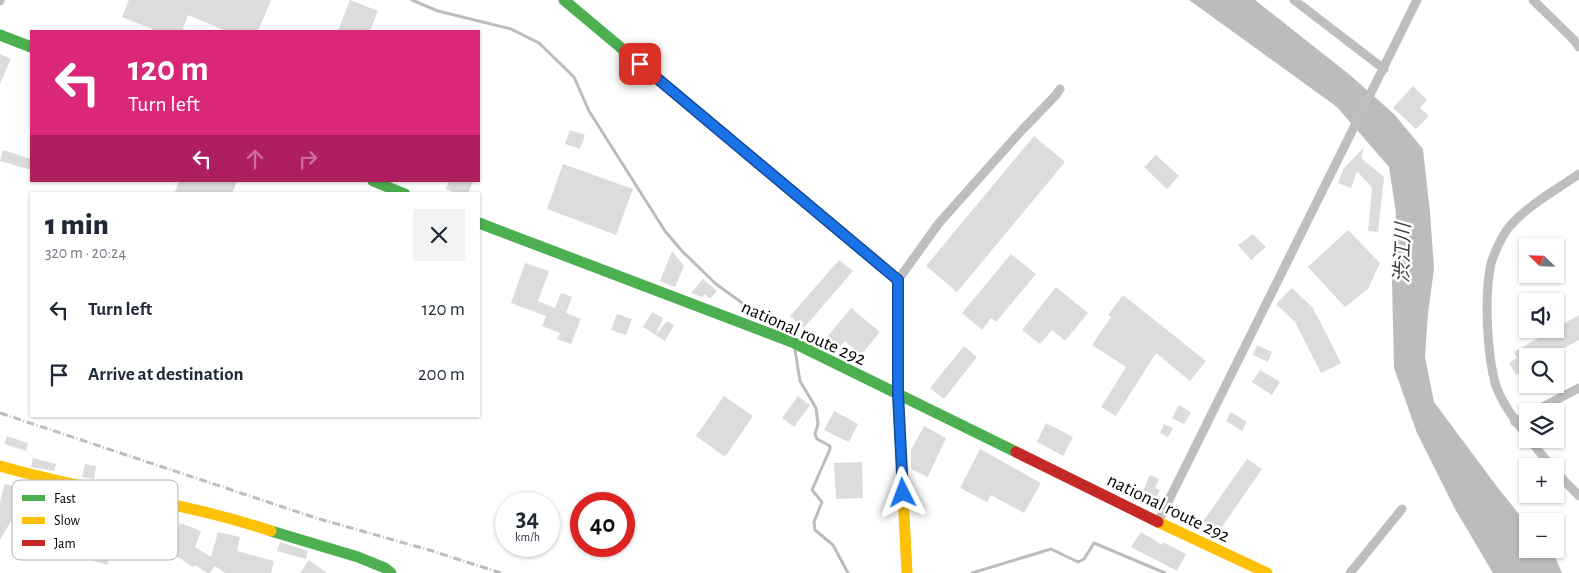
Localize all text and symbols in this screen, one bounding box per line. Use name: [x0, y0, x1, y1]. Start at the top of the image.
pin: [619, 43, 661, 85]
icon: left: [45, 50, 110, 115]
icon: arrive: [626, 50, 654, 78]
text: 120 m: [128, 52, 209, 87]
text: Turn left: [128, 93, 200, 115]
icon: left: [188, 145, 216, 173]
icon: ahead: [241, 145, 269, 173]
icon: right: [294, 145, 322, 173]
button: close: [413, 209, 465, 261]
text: 1 min: [45, 210, 109, 240]
water label: 渋江川: [1391, 221, 1414, 283]
north arrow: [1519, 238, 1564, 282]
map controls: [1519, 238, 1564, 558]
text: 320 m · 20:24: [45, 245, 126, 261]
button: sound: [1519, 293, 1564, 338]
icon: left: [45, 296, 73, 324]
street label: national route 292: [738, 297, 869, 369]
text: Turn left: [88, 300, 152, 319]
text: 120 m: [421, 300, 465, 319]
button: search: [1519, 348, 1564, 393]
icon: arrive: [45, 361, 73, 389]
text: Arrive at destination: [88, 365, 244, 384]
text: 200 m: [418, 365, 465, 384]
button: layers: [1519, 403, 1564, 448]
button: +: [1519, 458, 1564, 503]
position arrow: [876, 466, 928, 518]
street label: national route 292: [1104, 470, 1233, 546]
legend: [12, 480, 178, 560]
text: Fast: [54, 492, 76, 506]
speed limit sign: 40: [570, 492, 635, 557]
text: 34: [516, 506, 539, 531]
button: −: [1519, 513, 1564, 558]
text: Slow: [54, 514, 81, 528]
text: km/h: [515, 531, 540, 543]
text: Jam: [54, 537, 76, 551]

